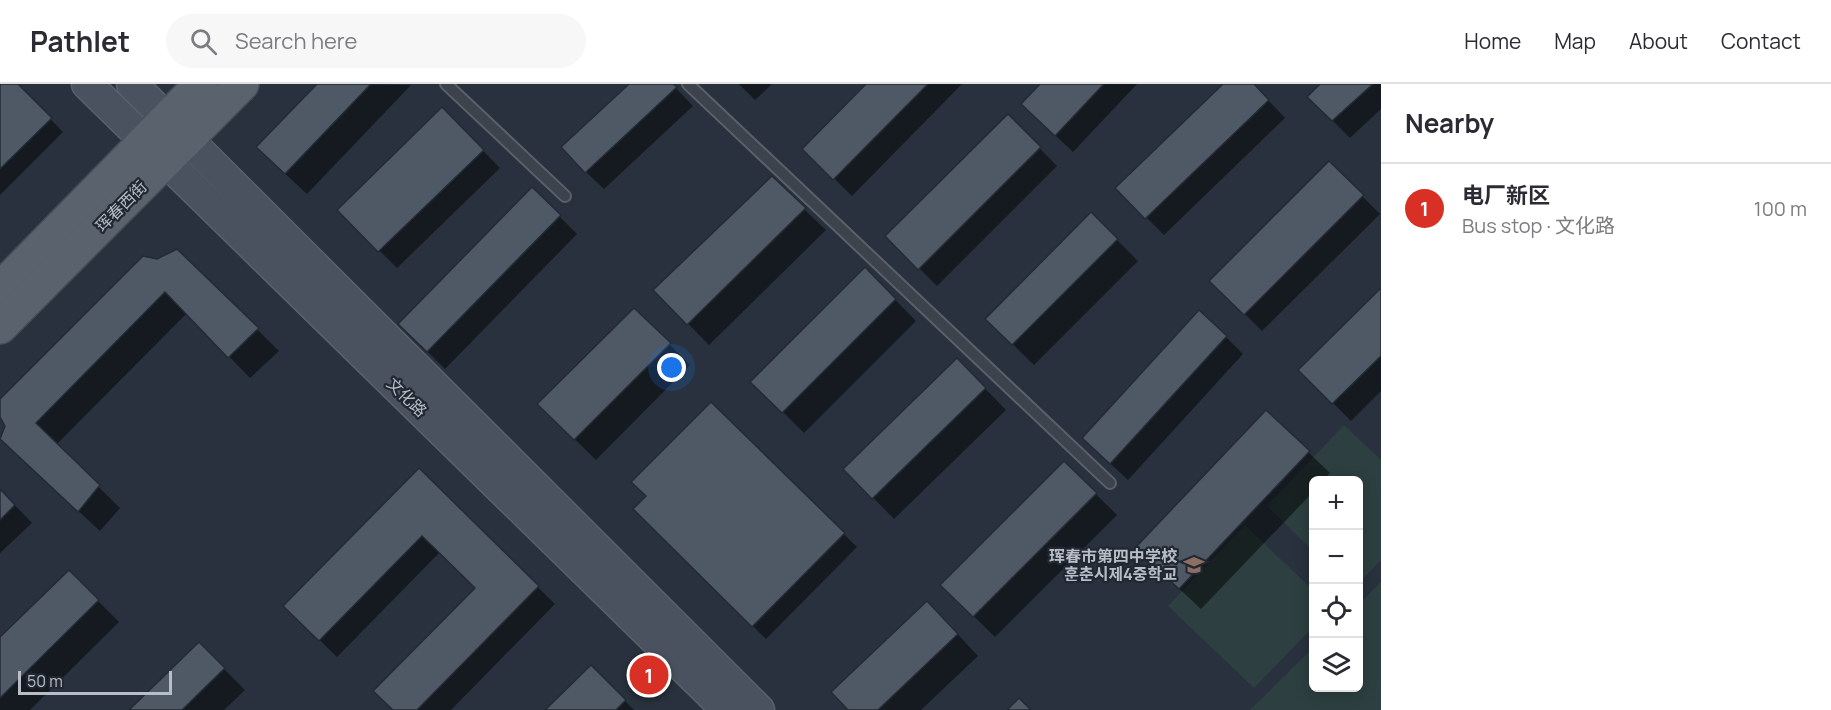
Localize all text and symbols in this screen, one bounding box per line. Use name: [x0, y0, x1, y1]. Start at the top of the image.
search box: [166, 14, 586, 68]
text: Pathlet: [30, 22, 130, 60]
icon: search: [187, 25, 220, 58]
text: Search here: [235, 26, 357, 56]
text: Home: [1464, 27, 1521, 55]
text: Map: [1554, 27, 1596, 55]
text: About: [1629, 27, 1688, 55]
text: Contact: [1721, 27, 1801, 55]
text: Nearby: [1405, 105, 1494, 141]
street label: 珲春西街: [91, 176, 151, 236]
text: 电厂新区: [1462, 180, 1550, 210]
text: 1: [1420, 195, 1429, 222]
text: 100 m: [1754, 195, 1807, 222]
text: Bus stop · 文化路: [1462, 212, 1615, 239]
your location: [657, 353, 686, 382]
street label: 文化路: [382, 372, 432, 422]
map controls: [1309, 476, 1363, 692]
button: +: [1309, 476, 1363, 530]
button: −: [1309, 530, 1363, 584]
place label: 珲春市第四中学校 훈춘시제4중학교: [1049, 545, 1178, 585]
school or university icon: 珲春市第四中学校 훈춘시제4중학교: [1182, 553, 1206, 577]
button: locate: [1309, 584, 1363, 638]
button: layers: [1309, 638, 1363, 692]
pin: 1: [630, 652, 668, 698]
scale bar: [18, 668, 172, 696]
text: 50 m: [27, 670, 63, 692]

